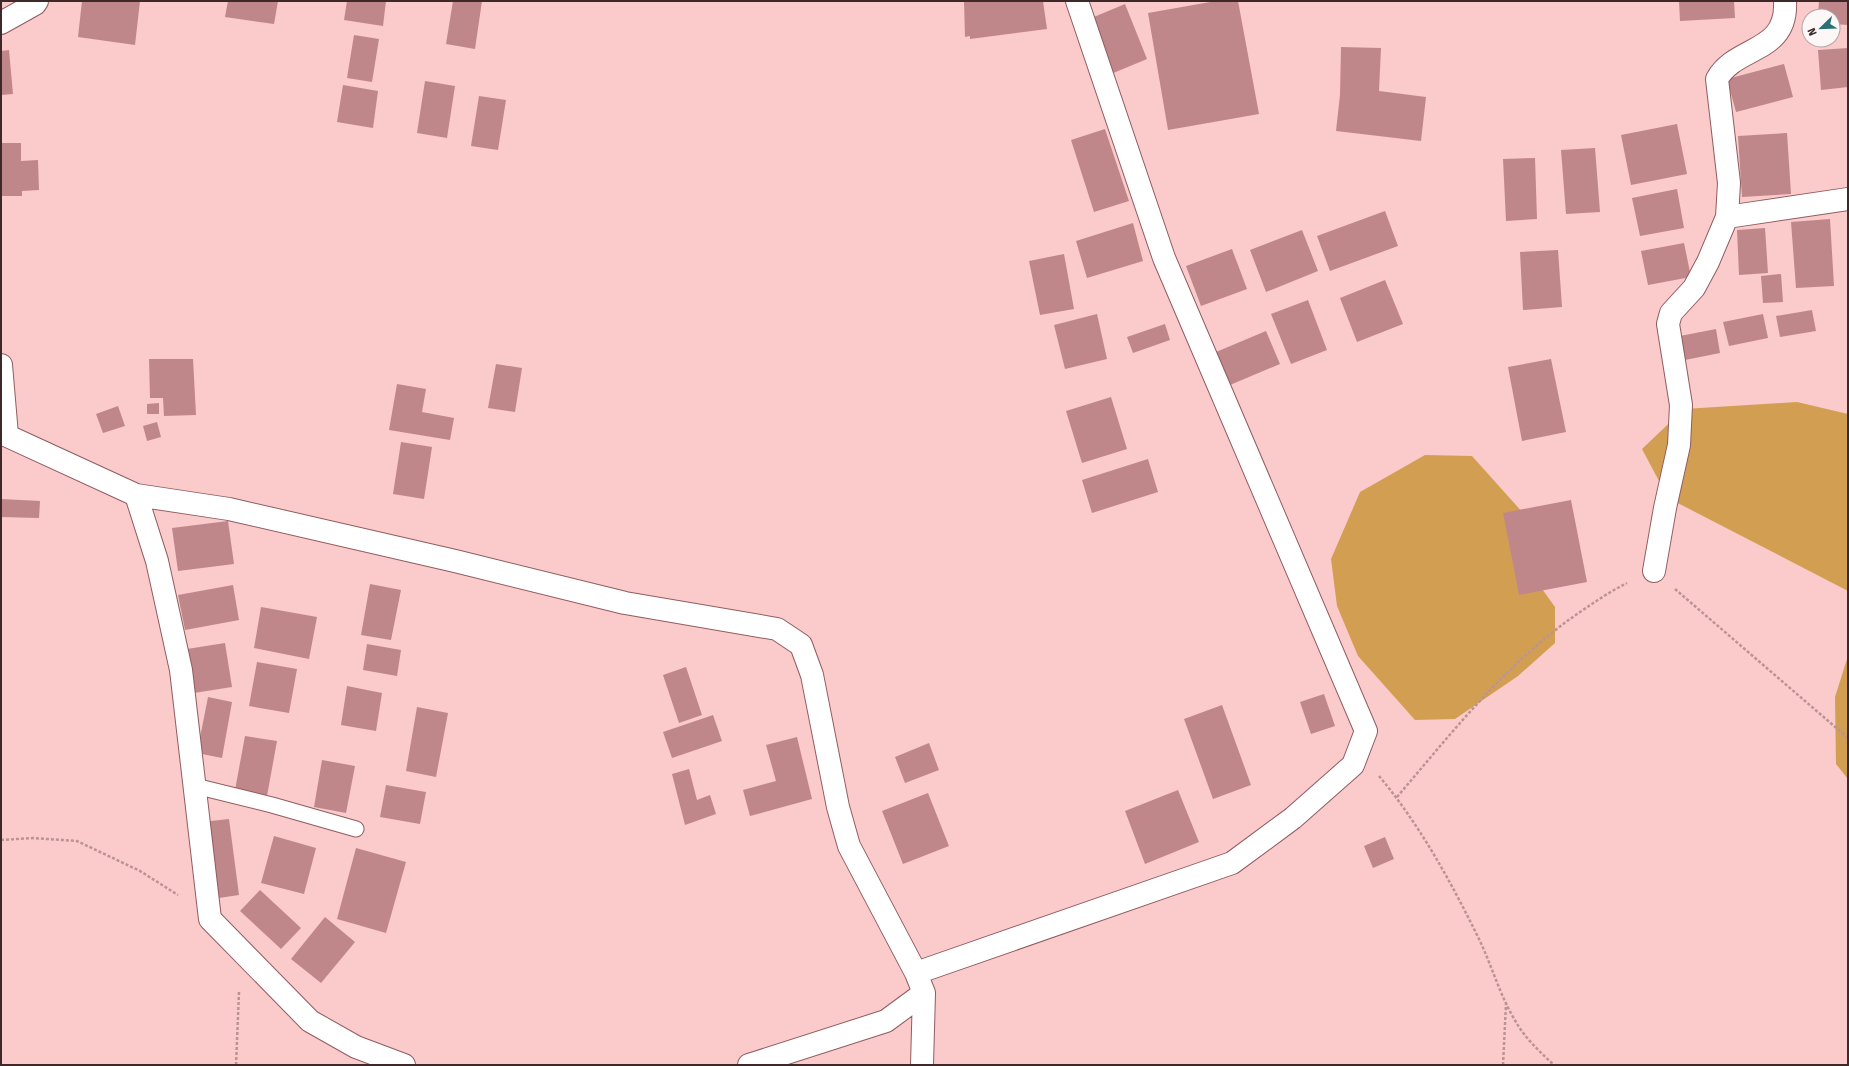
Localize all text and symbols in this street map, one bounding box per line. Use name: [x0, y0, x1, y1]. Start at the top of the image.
north arrow: [1801, 8, 1841, 48]
text: N: [1805, 26, 1820, 38]

